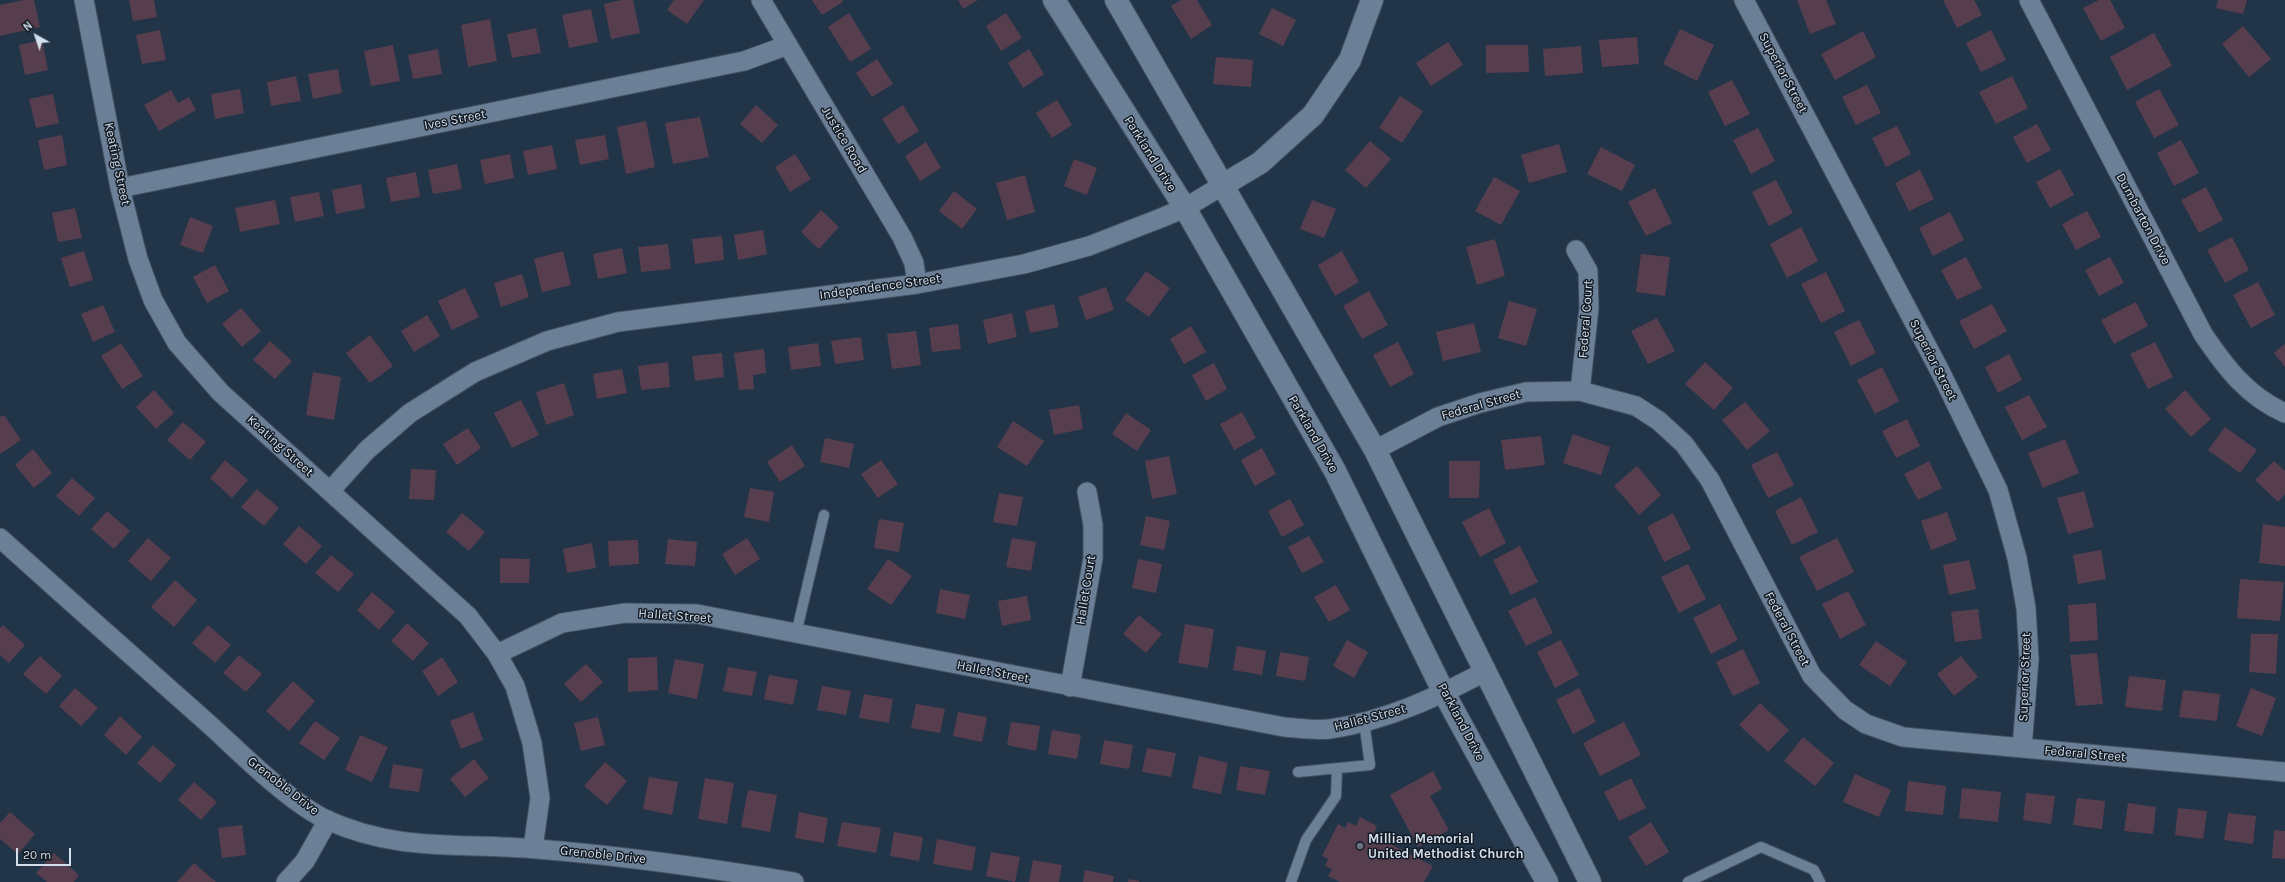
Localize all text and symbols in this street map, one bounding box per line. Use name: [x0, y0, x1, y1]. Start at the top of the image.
north arrow: [16, 16, 56, 56]
text: N: [21, 19, 35, 34]
street label: Superior Street: [1755, 30, 1811, 116]
street label: Justice Road: [818, 104, 870, 176]
street label: Ives Street: [423, 106, 487, 134]
street label: Parkland Drive: [1121, 113, 1179, 195]
street label: Keating Street: [101, 121, 133, 207]
street label: Dumbarton Drive: [2112, 171, 2174, 267]
street label: Independence Street: [818, 271, 942, 303]
street label: Federal Court: [1575, 279, 1597, 359]
street label: Superior Street: [1906, 317, 1960, 403]
street label: Federal Street: [1440, 386, 1522, 424]
street label: Parkland Drive: [1285, 393, 1341, 475]
street label: Keating Street: [243, 412, 317, 480]
street label: Hallet Court: [1073, 554, 1099, 626]
street label: Federal Street: [1761, 589, 1813, 669]
street label: Hallet Street: [638, 606, 712, 626]
street label: Superior Street: [2016, 632, 2034, 722]
street label: Hallet Street: [955, 657, 1031, 687]
street label: Parkland Drive: [1434, 680, 1488, 764]
street label: Hallet Street: [1333, 701, 1407, 735]
street label: Federal Street: [2044, 743, 2126, 765]
street label: Grenoble Drive: [244, 753, 322, 819]
place label: Millian Memorial United Methodist Church: [1368, 831, 1524, 862]
scale bar: [18, 840, 73, 866]
marker: Millian Memorial United Methodist Church: [1355, 841, 1365, 851]
street label: Grenoble Drive: [559, 843, 647, 867]
text: 20 m: [23, 848, 51, 862]

